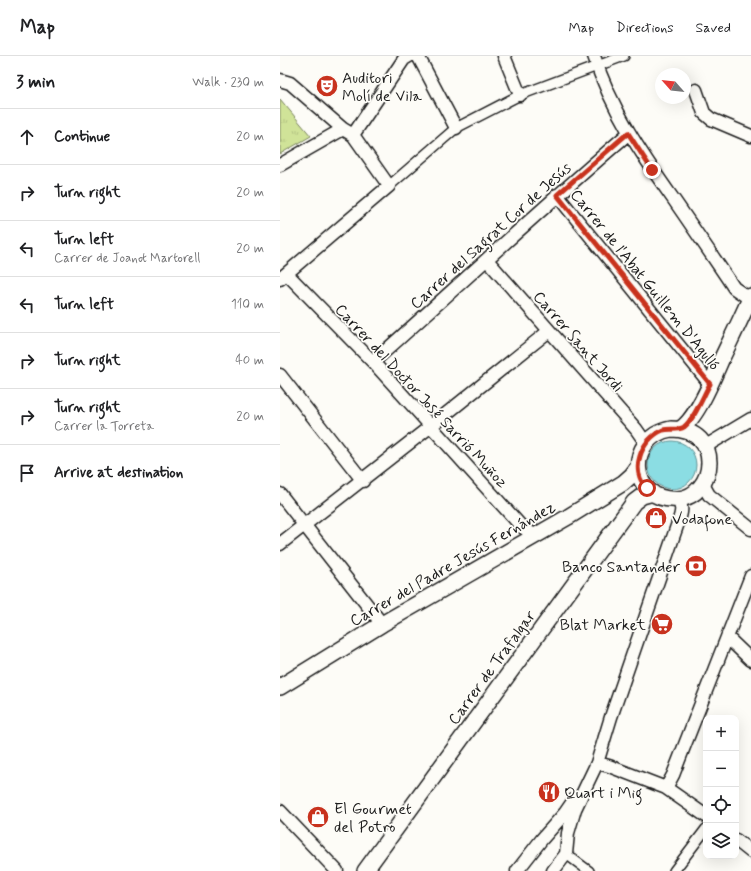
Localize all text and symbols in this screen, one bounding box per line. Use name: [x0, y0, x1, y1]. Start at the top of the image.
text: Map: [20, 15, 55, 40]
text: Map: [568, 19, 594, 37]
text: Directions: [616, 19, 674, 37]
text: Saved: [696, 19, 731, 37]
place label: Auditori Molí de Vila: [342, 68, 422, 107]
north arrow: [655, 68, 691, 104]
text: 3 min: [16, 71, 55, 93]
theatre icon: Auditori Molí de Vila: [314, 73, 340, 99]
text: Walk · 230 m: [192, 74, 264, 91]
icon: ahead: [16, 126, 38, 148]
text: Continue: [54, 127, 110, 147]
text: 20 m: [236, 128, 264, 145]
street label: Carrer del Sagrat Cor de Jesús: [406, 158, 577, 315]
route end: [643, 161, 661, 179]
icon: right: [16, 182, 38, 204]
text: Turn right: [54, 183, 121, 203]
text: 20 m: [236, 184, 264, 201]
street label: Carrer de l'Abat Guillem D'Agulló: [565, 185, 725, 375]
text: Turn left: [54, 230, 114, 250]
icon: left: [16, 238, 38, 260]
text: 20 m: [236, 240, 264, 257]
text: Carrer de Joanot Martorell: [54, 250, 201, 267]
street label: Carrer Sant Jordi: [528, 287, 628, 397]
icon: left: [16, 294, 38, 316]
text: Turn left: [54, 295, 114, 315]
text: 110 m: [231, 296, 264, 313]
street label: Carrer del Doctor José Sarrió Muñoz: [330, 299, 512, 493]
icon: right: [16, 350, 38, 372]
text: Turn right: [54, 351, 121, 371]
text: 40 m: [235, 352, 264, 369]
text: Turn right: [54, 398, 121, 418]
icon: right: [16, 406, 38, 428]
text: 20 m: [236, 408, 264, 425]
text: Carrer la Torreta: [54, 418, 154, 435]
icon: arrive: [16, 462, 38, 484]
text: Arrive at destination: [54, 463, 183, 483]
route start: [638, 479, 656, 497]
street label: Carrer del Padre Jesús Fernández: [346, 497, 559, 632]
shop icon: Vodafone: [643, 505, 669, 531]
place label: Vodafone: [672, 509, 732, 532]
bank icon: Banco Santander: [683, 553, 709, 579]
place label: Banco Santander: [562, 557, 681, 578]
street label: Carrer de Trafalgar: [444, 606, 541, 729]
supermarket icon: Blat Market: [649, 611, 675, 637]
place label: Blat Market: [560, 615, 647, 636]
map controls: [703, 715, 739, 859]
button: +: [703, 715, 739, 751]
button: −: [703, 751, 739, 787]
restaurant icon: Quart i Mig: [536, 779, 562, 805]
place label: Quart i Mig: [564, 783, 643, 805]
button: locate: [703, 787, 739, 823]
place label: El Gourmet del Potro: [334, 799, 412, 838]
shop icon: El Gourmet del Potro: [305, 804, 331, 830]
button: layers: [703, 823, 739, 859]

